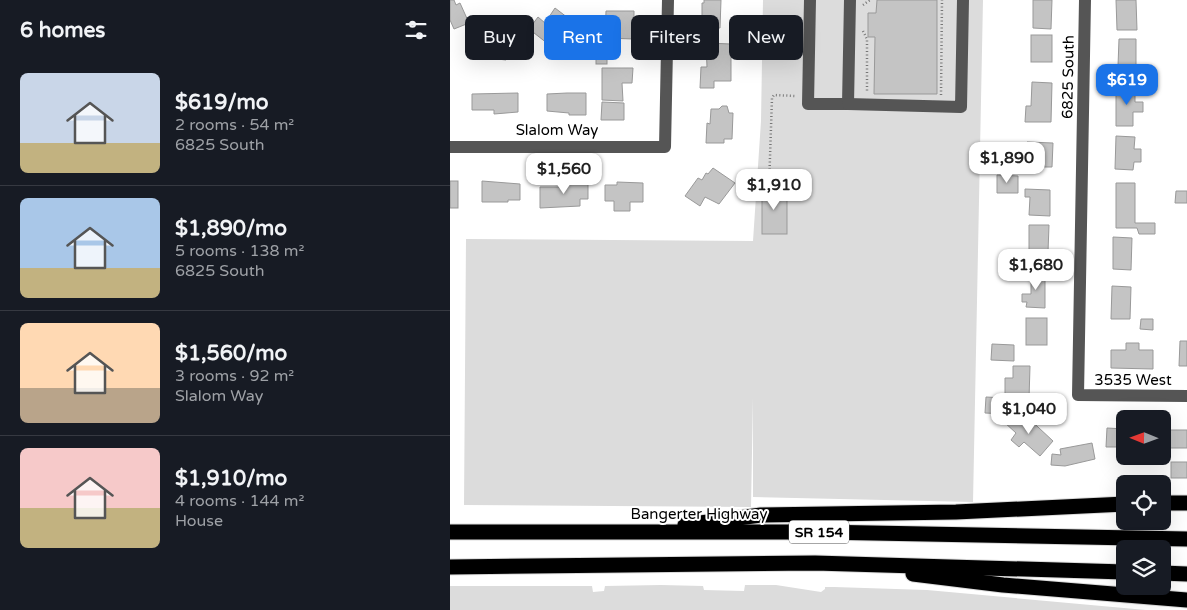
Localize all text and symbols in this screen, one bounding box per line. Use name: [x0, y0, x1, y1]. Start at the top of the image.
chip: Buy: [465, 15, 534, 60]
chip: Rent: [544, 15, 621, 60]
chip: Filters: [631, 15, 719, 60]
chip: New: [729, 15, 803, 60]
icon: filters: [402, 16, 430, 44]
text: 6 homes: [20, 18, 105, 43]
street label: 6825 South: [1058, 35, 1078, 119]
pin: $619: [1097, 64, 1157, 106]
text: $619: [1107, 70, 1147, 90]
text: $619/mo: [175, 90, 269, 115]
icon: home: [60, 93, 120, 153]
text: 2 rooms · 54 m²: [175, 115, 294, 135]
street label: Slalom Way: [516, 121, 598, 139]
text: 6825 South: [175, 135, 265, 155]
pin: $1,890: [966, 142, 1048, 184]
text: $1,890: [980, 148, 1034, 168]
pin: $1,560: [523, 152, 605, 195]
text: $1,560: [537, 159, 591, 179]
pin: $1,910: [733, 168, 815, 211]
text: $1,910: [747, 175, 801, 195]
text: $1,890/mo: [175, 216, 287, 241]
icon: home: [60, 218, 120, 278]
text: 5 rooms · 138 m²: [175, 241, 304, 261]
pin: $1,680: [995, 248, 1077, 291]
text: $1,680: [1009, 255, 1063, 275]
text: 6825 South: [175, 261, 265, 281]
text: $1,560/mo: [175, 341, 287, 366]
icon: home: [60, 343, 120, 403]
text: 3 rooms · 92 m²: [175, 366, 294, 386]
street label: 3535 West: [1094, 371, 1172, 389]
text: Slalom Way: [175, 386, 263, 406]
pin: $1,040: [988, 392, 1070, 435]
text: $1,040: [1002, 399, 1056, 419]
north arrow: [1116, 410, 1171, 465]
map controls: [1116, 410, 1171, 595]
text: $1,910/mo: [175, 466, 287, 491]
icon: home: [60, 468, 120, 528]
button: locate: [1116, 475, 1171, 530]
text: 4 rooms · 144 m²: [175, 491, 304, 511]
street label: Bangerter Highway: [631, 505, 767, 523]
text: House: [175, 511, 223, 531]
road number: SR 154: [789, 520, 849, 544]
button: layers: [1116, 540, 1171, 595]

